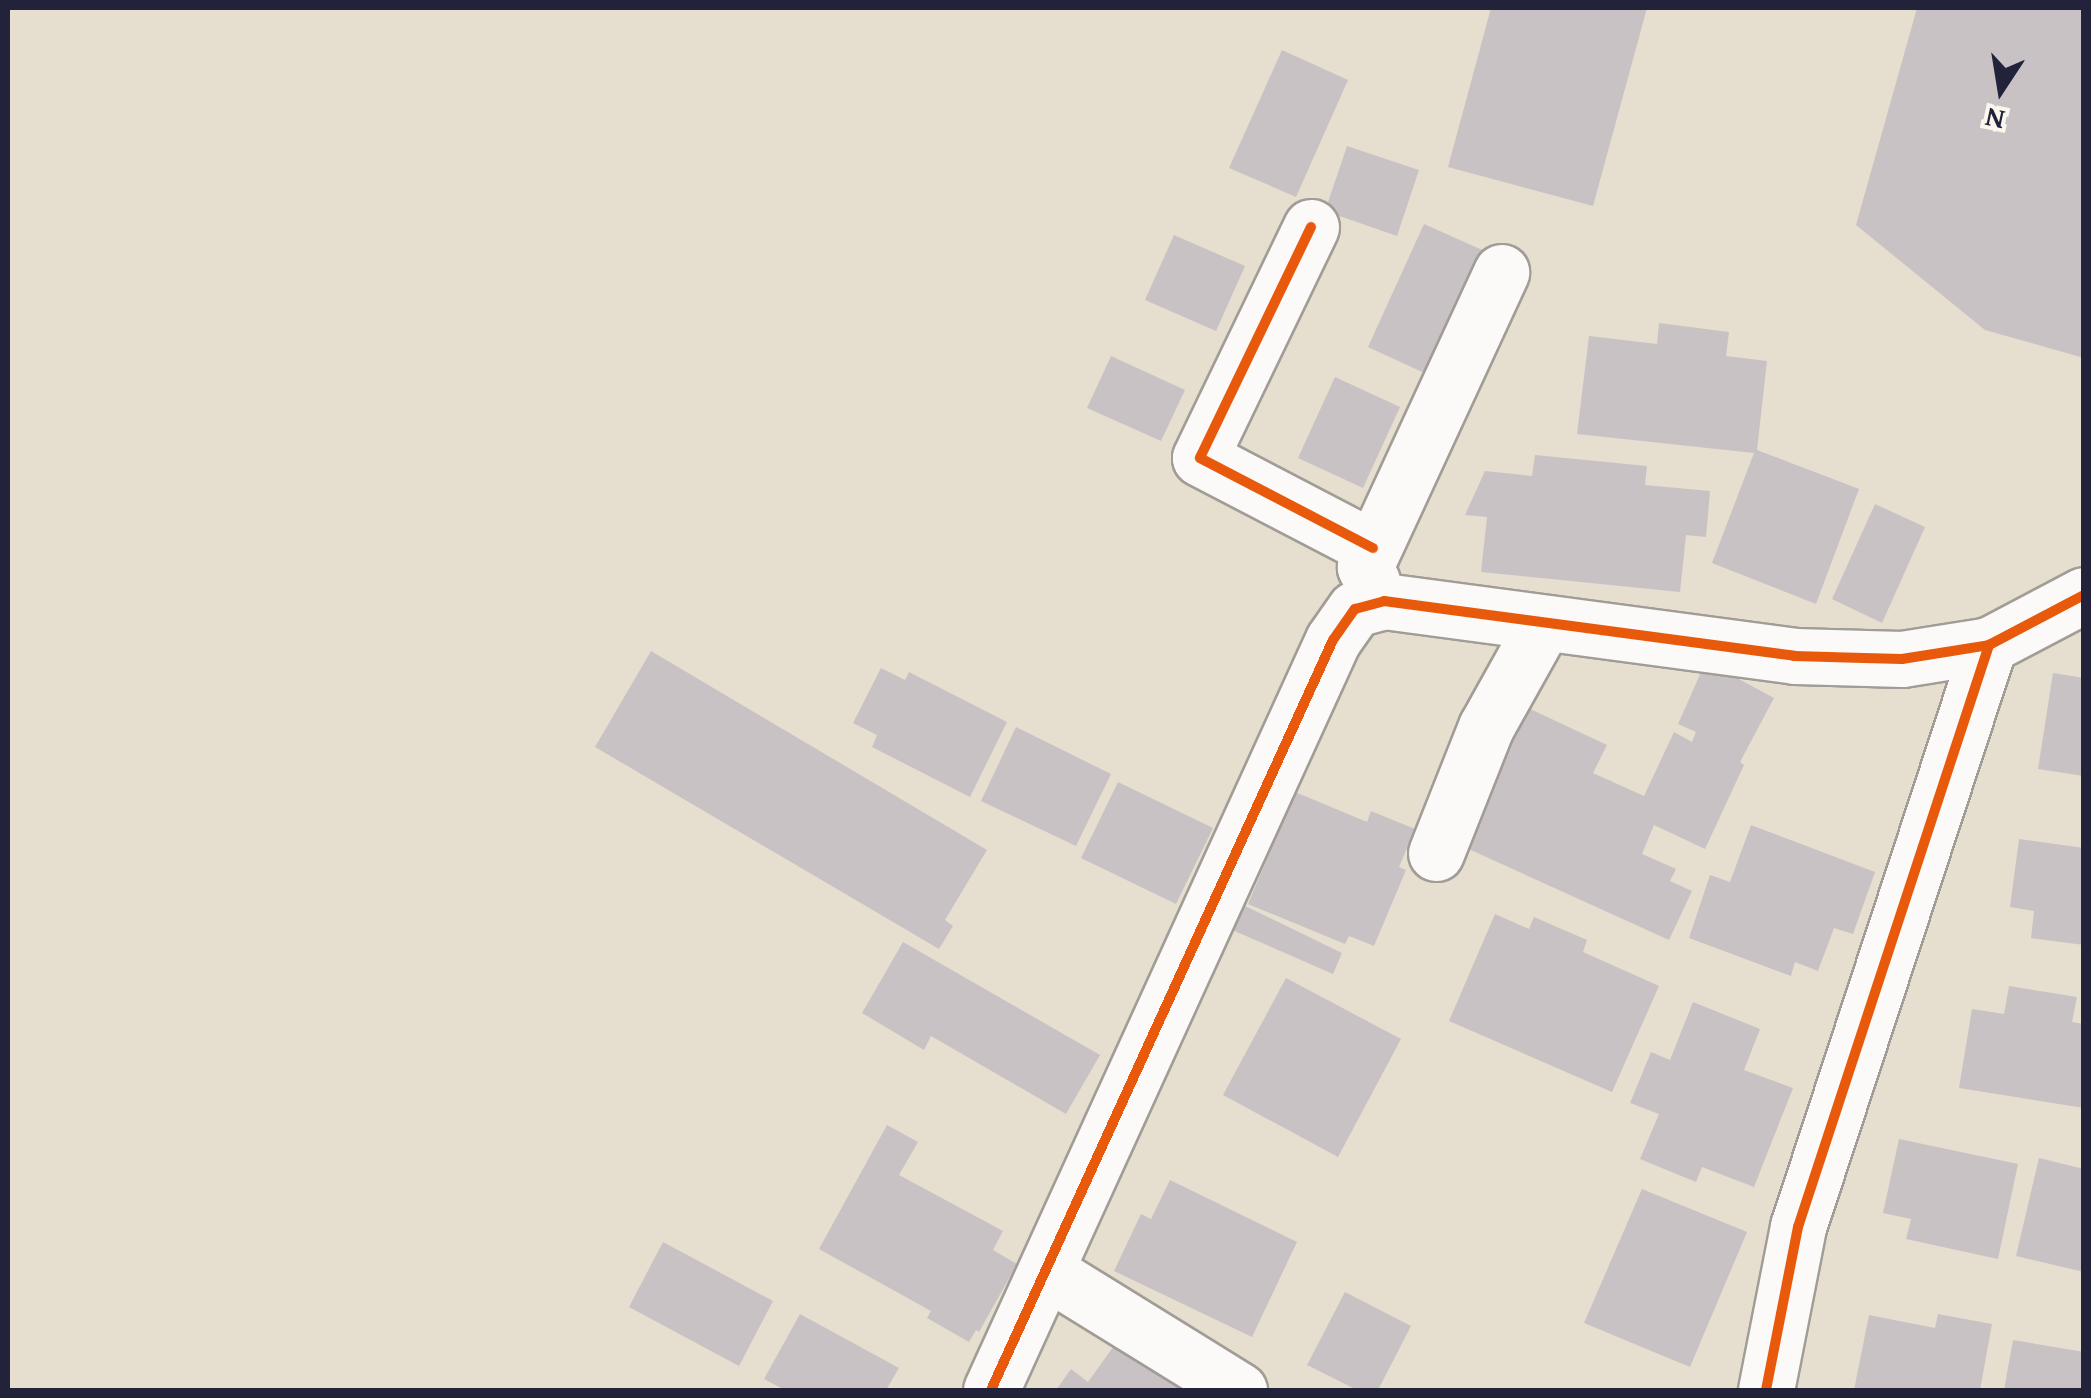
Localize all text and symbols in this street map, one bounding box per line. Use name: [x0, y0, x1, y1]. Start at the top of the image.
north arrow: [1951, 40, 2051, 140]
text: N: [1981, 98, 2008, 142]

